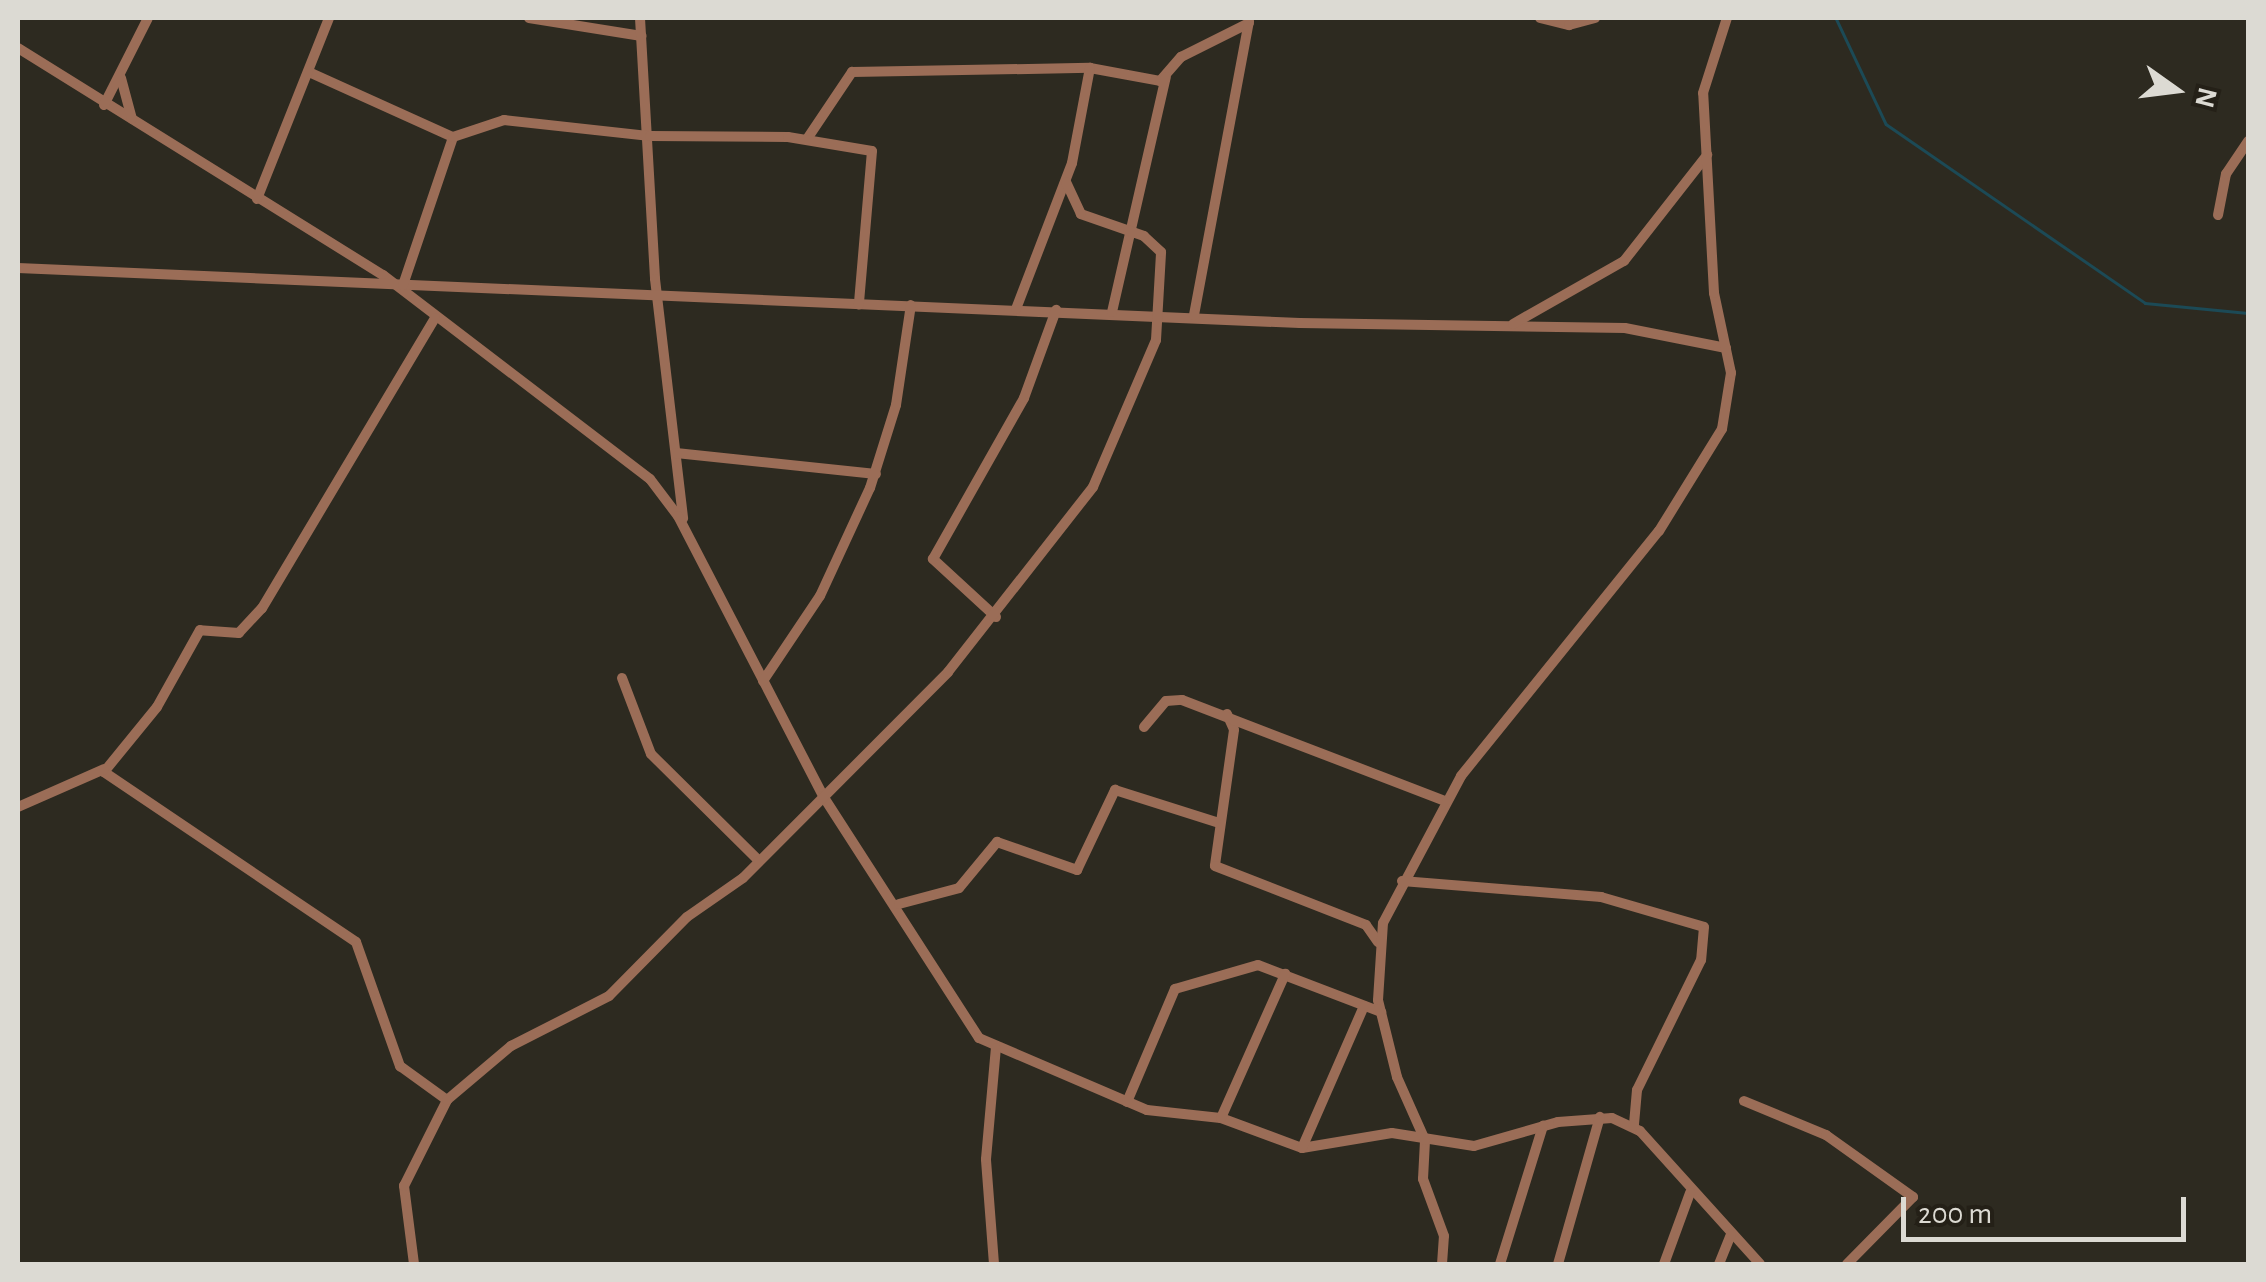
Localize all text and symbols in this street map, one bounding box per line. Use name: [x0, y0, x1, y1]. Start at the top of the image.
north arrow: [2126, 40, 2226, 140]
text: N: [2189, 84, 2221, 110]
scale bar: [1906, 1177, 2191, 1239]
text: 200 m: [1918, 1199, 1992, 1229]

